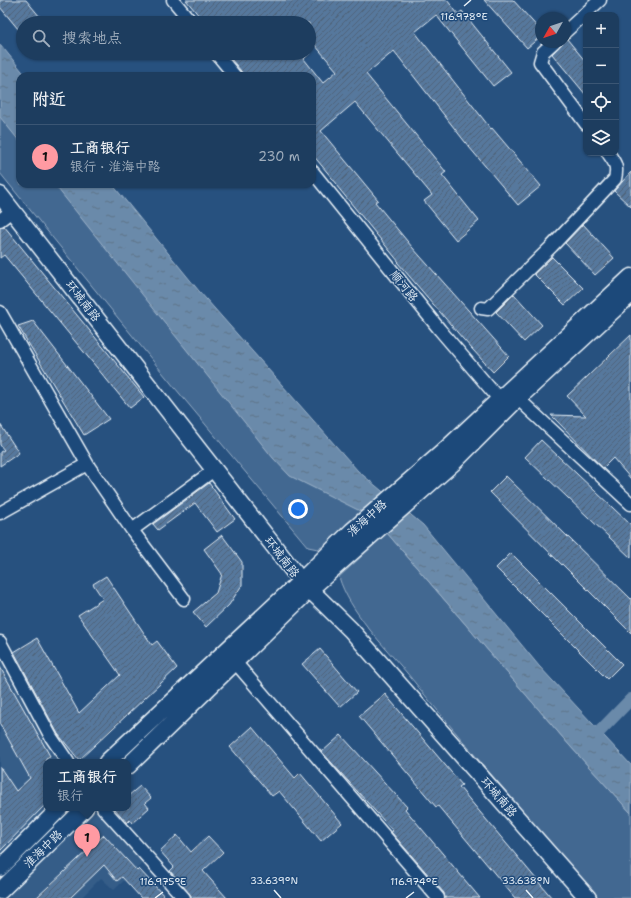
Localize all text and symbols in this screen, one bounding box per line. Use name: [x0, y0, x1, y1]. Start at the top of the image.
text: 116.978°E: [440, 10, 488, 23]
north arrow: [535, 12, 571, 48]
map controls: [583, 12, 619, 156]
button: +: [583, 12, 619, 48]
search box: [16, 16, 316, 60]
icon: search: [30, 27, 52, 49]
text: 搜索地点: [62, 28, 122, 48]
button: −: [583, 48, 619, 84]
button: locate: [583, 84, 619, 120]
text: 附近: [32, 88, 66, 110]
button: layers: [583, 120, 619, 156]
text: 工商银行: [70, 138, 130, 158]
text: 1: [42, 148, 48, 165]
text: 230 m: [258, 148, 300, 165]
text: 银行 · 淮海中路: [70, 158, 161, 175]
street label: 顺河路: [386, 267, 422, 305]
street label: 环城南路: [62, 277, 104, 325]
street label: 淮海中路: [344, 496, 390, 540]
your location: [288, 499, 308, 519]
street label: 环城南路: [261, 533, 303, 581]
popup: [43, 759, 131, 811]
text: 工商银行: [57, 767, 117, 787]
street label: 环城南路: [477, 774, 521, 820]
text: 银行: [57, 787, 83, 804]
pin: 1: [74, 824, 100, 857]
street label: 淮海中路: [20, 827, 66, 871]
text: 33.639°N: [250, 874, 298, 887]
text: 33.638°N: [502, 874, 550, 887]
text: 116.975°E: [140, 875, 186, 888]
text: 116.974°E: [390, 875, 438, 888]

